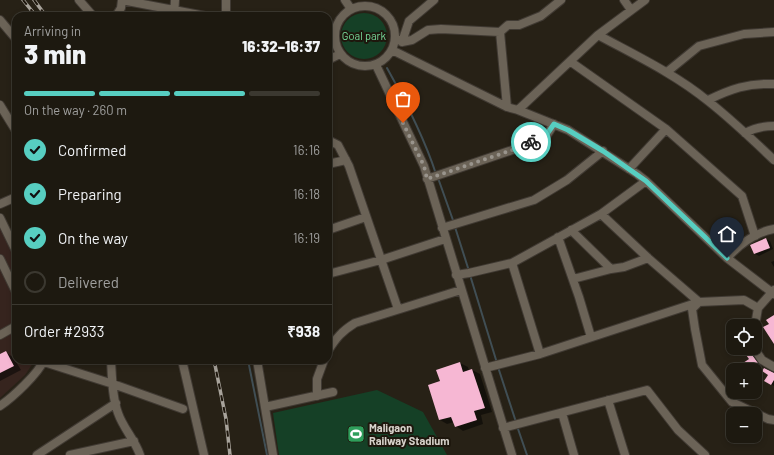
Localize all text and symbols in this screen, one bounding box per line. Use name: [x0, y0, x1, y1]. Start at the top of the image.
text: Arriving in: [24, 23, 81, 39]
park label: Goal park: [342, 29, 387, 42]
text: 16:32–16:37: [242, 37, 320, 55]
text: 3 min: [24, 38, 86, 69]
pin: [386, 82, 420, 123]
icon: bag: [392, 88, 414, 110]
text: On the way · 260 m: [24, 102, 127, 118]
courier: [511, 122, 551, 162]
icon: bike: [520, 131, 542, 153]
icon: check: [24, 139, 46, 161]
text: Confirmed: [58, 141, 126, 159]
text: 16:16: [293, 142, 320, 158]
icon: check: [24, 183, 46, 205]
text: Preparing: [58, 185, 122, 203]
text: 16:18: [293, 186, 320, 202]
pin: [710, 217, 744, 258]
icon: home: [716, 223, 738, 245]
icon: check: [24, 227, 46, 249]
text: On the way: [58, 229, 128, 247]
text: 16:19: [293, 230, 320, 246]
text: Delivered: [58, 273, 119, 291]
map controls: [726, 319, 762, 443]
button: locate: [726, 319, 762, 355]
text: Order #2933: [24, 322, 105, 340]
text: ₹938: [287, 322, 320, 340]
button: +: [726, 363, 762, 399]
button: −: [726, 407, 762, 443]
place label: Maligaon Railway Stadium: [369, 421, 450, 447]
sports icon: Maligaon Railway Stadium: [346, 424, 366, 444]

